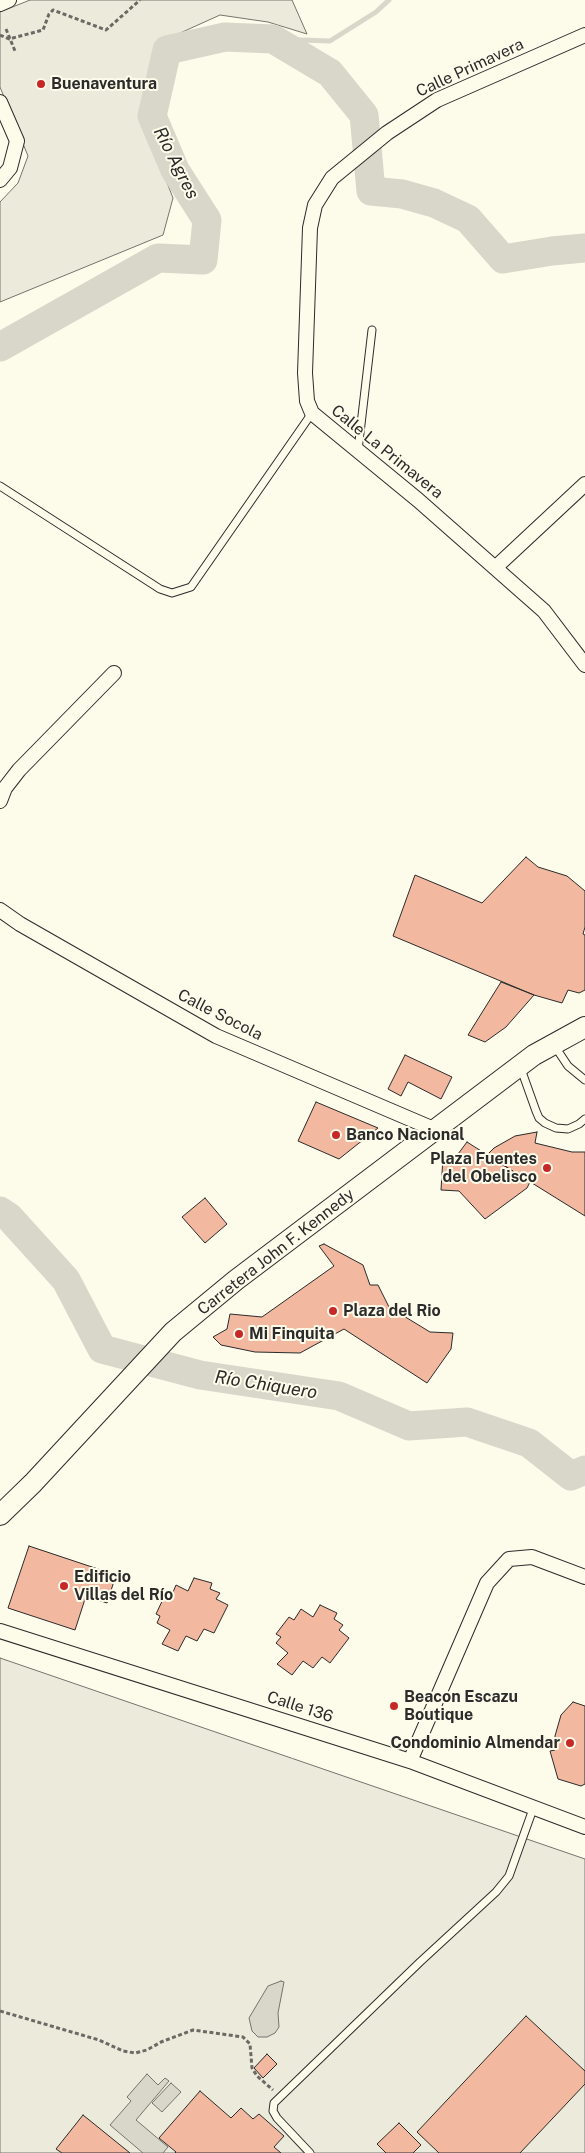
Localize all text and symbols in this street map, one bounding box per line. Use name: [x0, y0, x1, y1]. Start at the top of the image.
street label: Calle Primavera: [413, 35, 527, 101]
place label: Buenaventura: [51, 74, 157, 94]
marker: Buenaventura: [35, 78, 47, 90]
water label: Río Agres: [149, 123, 203, 203]
street label: Calle La Primavera: [327, 401, 447, 503]
street label: Calle Socola: [174, 985, 266, 1045]
place label: Banco Nacional: [346, 1125, 465, 1145]
marker: Banco Nacional: [330, 1129, 342, 1141]
place label: Plaza Fuentes del Obelisco: [430, 1149, 537, 1187]
marker: Plaza Fuentes del Obelisco: [541, 1162, 553, 1174]
street label: Carretera John F. Kennedy: [194, 1185, 358, 1319]
place label: Plaza del Rio: [343, 1301, 441, 1321]
marker: Plaza del Rio: [327, 1305, 339, 1317]
place label: Mi Finquita: [249, 1324, 334, 1344]
marker: Mi Finquita: [233, 1328, 245, 1340]
water label: Río Chiquero: [213, 1366, 319, 1404]
place label: Edificio Villas del Río: [74, 1567, 173, 1605]
marker: Edificio Villas del Río: [58, 1580, 70, 1592]
street label: Calle 136: [265, 1687, 335, 1727]
place label: Beacon Escazu Boutique: [404, 1687, 518, 1725]
marker: Beacon Escazu Boutique: [388, 1700, 400, 1712]
place label: Condominio Almendar: [390, 1733, 560, 1753]
marker: Condominio Almendar: [564, 1737, 576, 1749]

